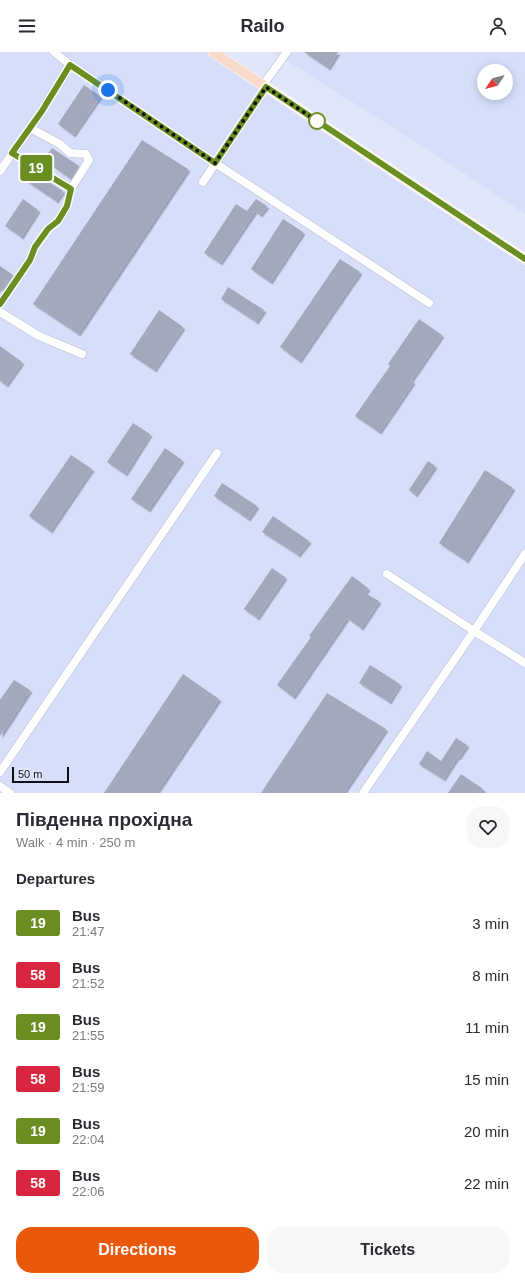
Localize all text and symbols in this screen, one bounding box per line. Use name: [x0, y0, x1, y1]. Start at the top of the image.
icon: menu: [16, 15, 38, 37]
icon: person: [487, 15, 509, 37]
text: Railo: [240, 16, 285, 36]
north arrow: [477, 64, 513, 100]
map controls: [477, 64, 513, 100]
your location: [98, 80, 118, 100]
unlabelled marker: [308, 112, 326, 130]
line badge: 19: [18, 155, 54, 181]
text: 19: [28, 160, 44, 176]
scale bar: [12, 765, 69, 784]
text: 50 m: [18, 768, 42, 780]
button: heart: [467, 806, 509, 848]
text: Південна прохідна: [16, 809, 192, 830]
text: Walk · 4 min · 250 m: [16, 835, 135, 850]
text: Departures: [16, 870, 95, 887]
text: Bus: [72, 907, 100, 924]
text: 19: [30, 915, 46, 931]
text: 3 min: [472, 915, 509, 932]
text: 21:47: [72, 924, 105, 939]
text: Bus: [72, 959, 100, 976]
text: 58: [30, 967, 46, 983]
text: 8 min: [472, 967, 509, 984]
text: 21:52: [72, 976, 105, 991]
text: Bus: [72, 1011, 100, 1028]
text: 19: [30, 1019, 46, 1035]
text: 11 min: [465, 1019, 509, 1036]
text: 21:55: [72, 1028, 105, 1043]
text: Bus: [72, 1063, 100, 1080]
text: 58: [30, 1071, 46, 1087]
text: 15 min: [464, 1071, 509, 1088]
text: 21:59: [72, 1080, 105, 1095]
text: Bus: [72, 1115, 100, 1132]
text: 19: [30, 1123, 46, 1139]
text: 20 min: [464, 1123, 509, 1140]
text: 22:04: [72, 1132, 105, 1147]
text: Bus: [72, 1167, 100, 1184]
text: 58: [30, 1175, 46, 1191]
text: 22 min: [464, 1175, 509, 1192]
text: 22:06: [72, 1184, 105, 1199]
button: Directions: [16, 1227, 259, 1273]
button: Tickets: [267, 1227, 509, 1273]

